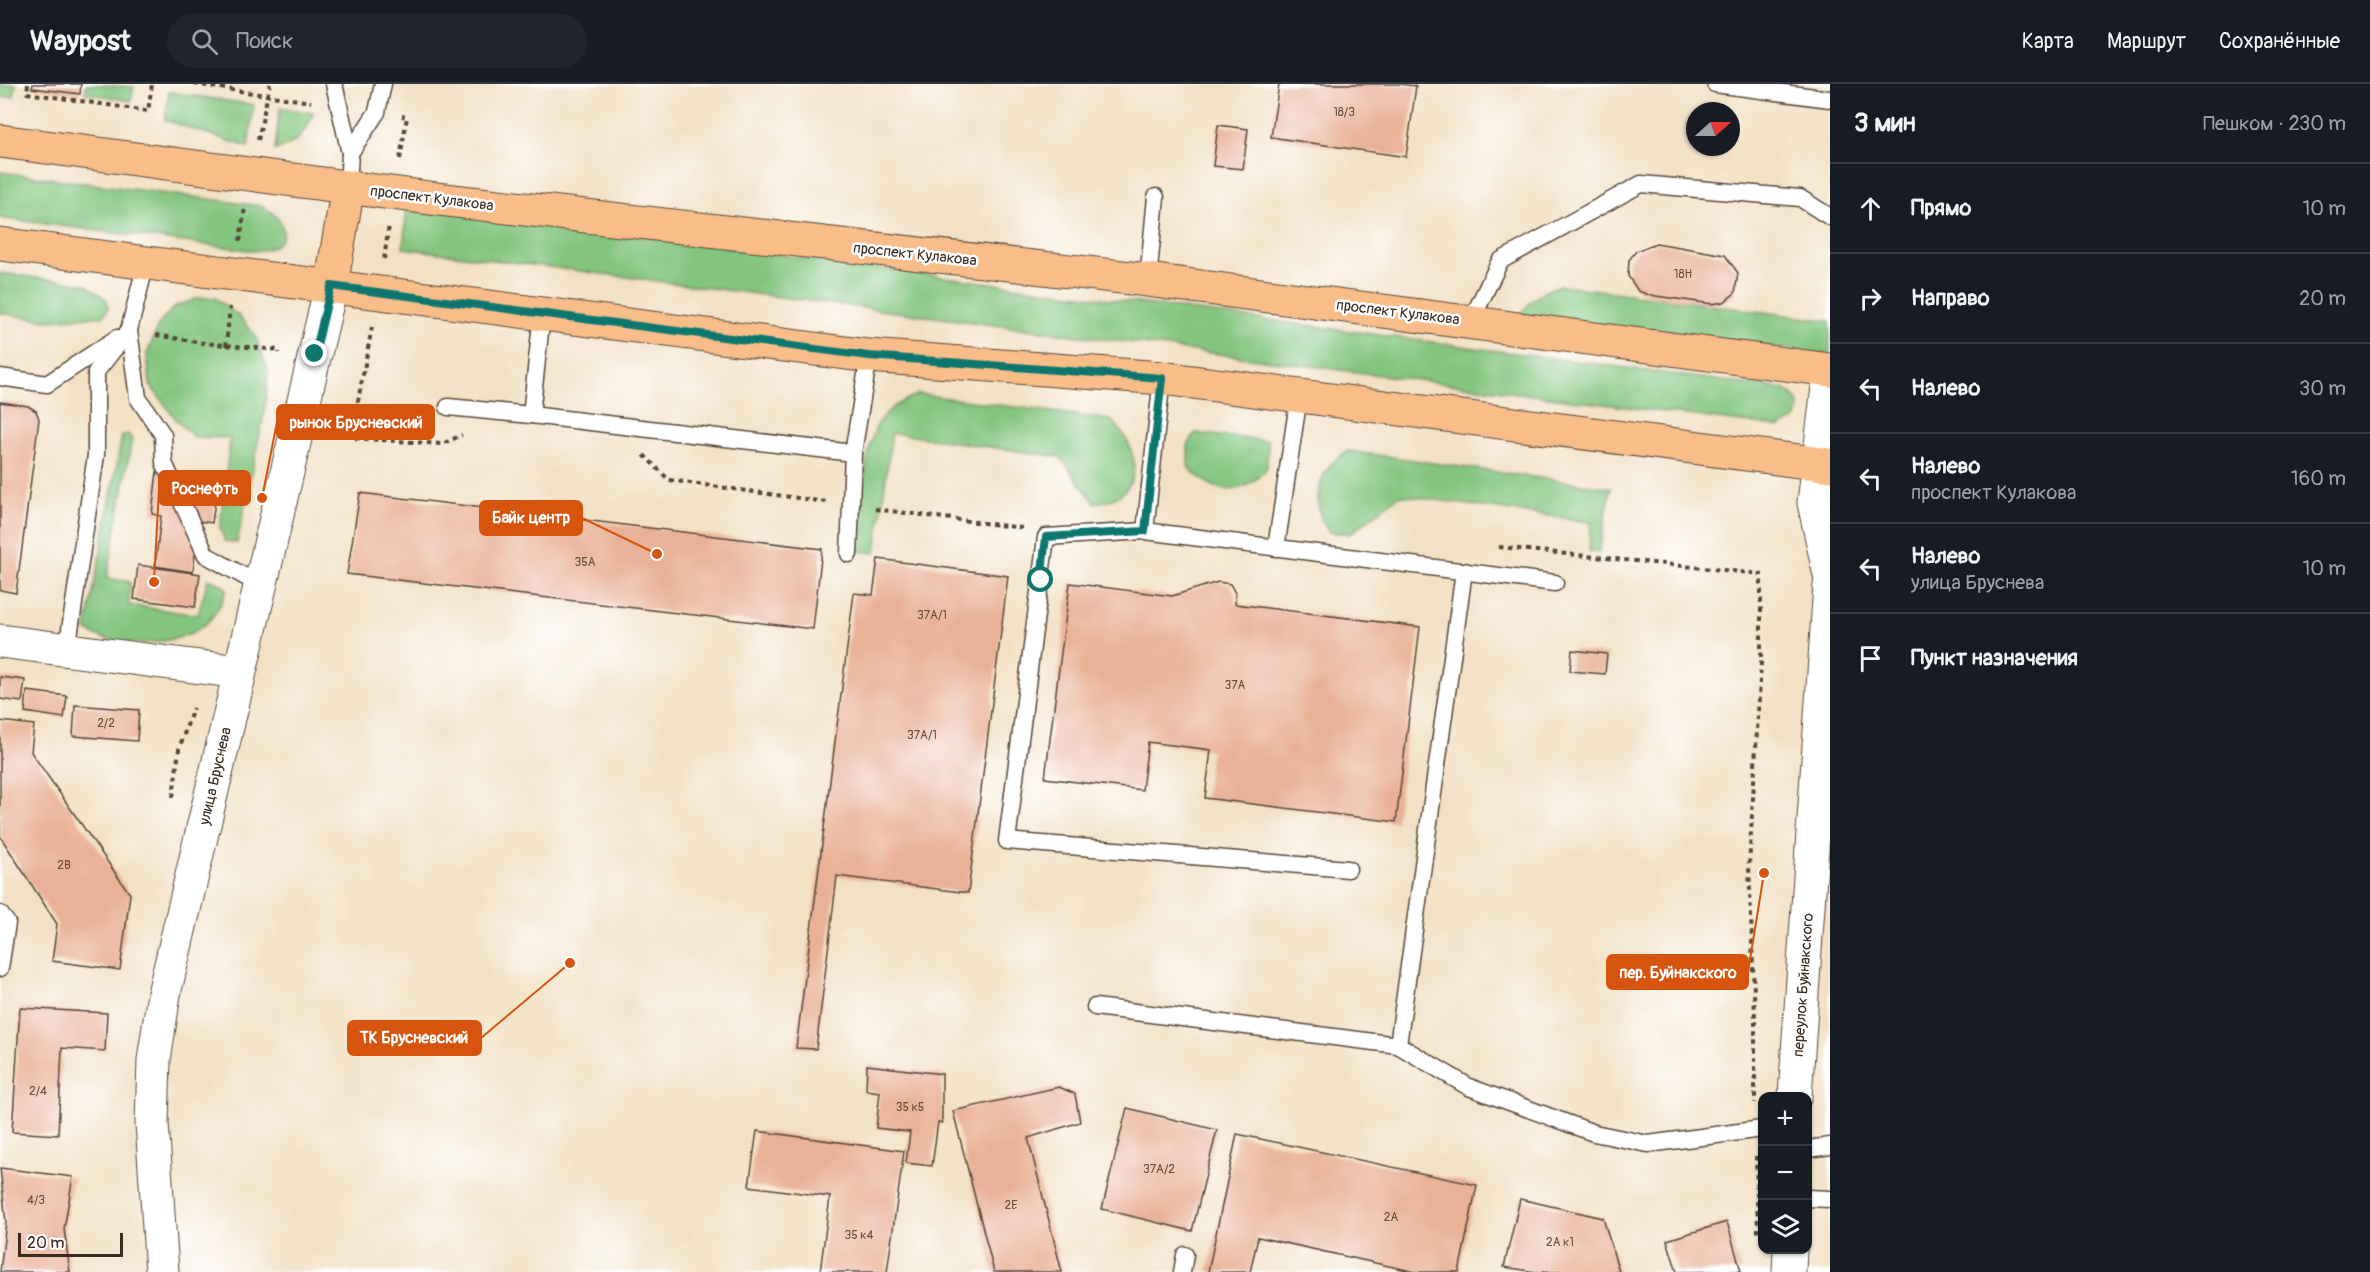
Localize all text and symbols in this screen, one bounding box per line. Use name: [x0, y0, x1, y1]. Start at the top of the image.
search box: [167, 14, 587, 68]
text: Waypost: [30, 24, 131, 59]
icon: search: [188, 25, 221, 58]
text: Поиск: [236, 27, 293, 55]
text: Карта: [2022, 28, 2074, 55]
text: Маршрут: [2107, 28, 2186, 55]
text: Сохранённые: [2219, 28, 2340, 55]
north arrow: [1686, 102, 1740, 156]
house number: 18/3: [1333, 105, 1355, 120]
text: 3 мин: [1854, 107, 1916, 139]
text: Пешком · 230 m: [2203, 111, 2346, 136]
street label: проспект Кулакова: [369, 182, 495, 215]
icon: ahead: [1854, 192, 1887, 225]
text: Прямо: [1911, 194, 1971, 222]
text: 10 m: [2302, 196, 2346, 221]
street label: проспект Кулакова: [852, 239, 978, 270]
house number: 18Н: [1674, 267, 1693, 282]
icon: right: [1854, 282, 1887, 315]
text: Направо: [1911, 284, 1990, 312]
text: 20 m: [2299, 286, 2346, 311]
street label: проспект Кулакова: [1335, 296, 1461, 329]
route end: [301, 340, 327, 366]
icon: left: [1854, 372, 1887, 405]
text: Налево: [1911, 374, 1980, 402]
text: 30 m: [2299, 376, 2346, 401]
callout: рынок Брусневский: [277, 405, 434, 439]
text: рынок Брусневский: [289, 413, 423, 433]
text: Налево: [1911, 452, 1980, 480]
icon: left: [1854, 462, 1887, 495]
text: 160 m: [2291, 466, 2346, 491]
callout: Роснефть: [159, 471, 250, 505]
text: Роснефть: [171, 479, 239, 499]
text: проспект Кулакова: [1911, 480, 2076, 505]
callout: Байк центр: [480, 501, 582, 535]
text: Байк центр: [492, 508, 570, 528]
text: Налево: [1911, 542, 1980, 570]
icon: left: [1854, 552, 1887, 585]
house number: 35А: [575, 555, 596, 570]
text: 10 m: [2302, 556, 2346, 581]
route start: [1027, 566, 1053, 592]
text: улица Бруснева: [1911, 570, 2044, 595]
house number: 37А/1: [917, 608, 947, 623]
icon: arrive: [1854, 642, 1887, 675]
text: Пункт назначения: [1911, 644, 2078, 672]
house number: 37А: [1225, 678, 1246, 693]
house number: 2/2: [97, 716, 115, 731]
street label: улица Бруснева: [195, 725, 236, 828]
house number: 37А/1: [907, 728, 937, 743]
house number: 2В: [57, 858, 71, 873]
street label: переулок Буйнакского: [1789, 912, 1818, 1058]
callout: пер. Буйнакского: [1607, 955, 1748, 989]
text: пер. Буйнакского: [1619, 963, 1737, 983]
callout: ТК Брусневский: [348, 1021, 481, 1055]
text: ТК Брусневский: [359, 1028, 469, 1048]
house number: 2/4: [29, 1084, 47, 1099]
map controls: [1758, 1092, 1812, 1254]
button: +: [1758, 1092, 1812, 1146]
house number: 35 к5: [896, 1100, 924, 1115]
button: −: [1758, 1146, 1812, 1200]
house number: 37А/2: [1143, 1162, 1175, 1177]
house number: 4/3: [27, 1193, 45, 1208]
house number: 2Е: [1005, 1198, 1017, 1213]
button: layers: [1758, 1200, 1812, 1254]
house number: 2А: [1384, 1210, 1398, 1225]
house number: 35 к4: [845, 1228, 874, 1243]
scale bar: [18, 1230, 123, 1258]
text: 20 m: [27, 1233, 65, 1253]
house number: 2А к1: [1546, 1235, 1574, 1250]

